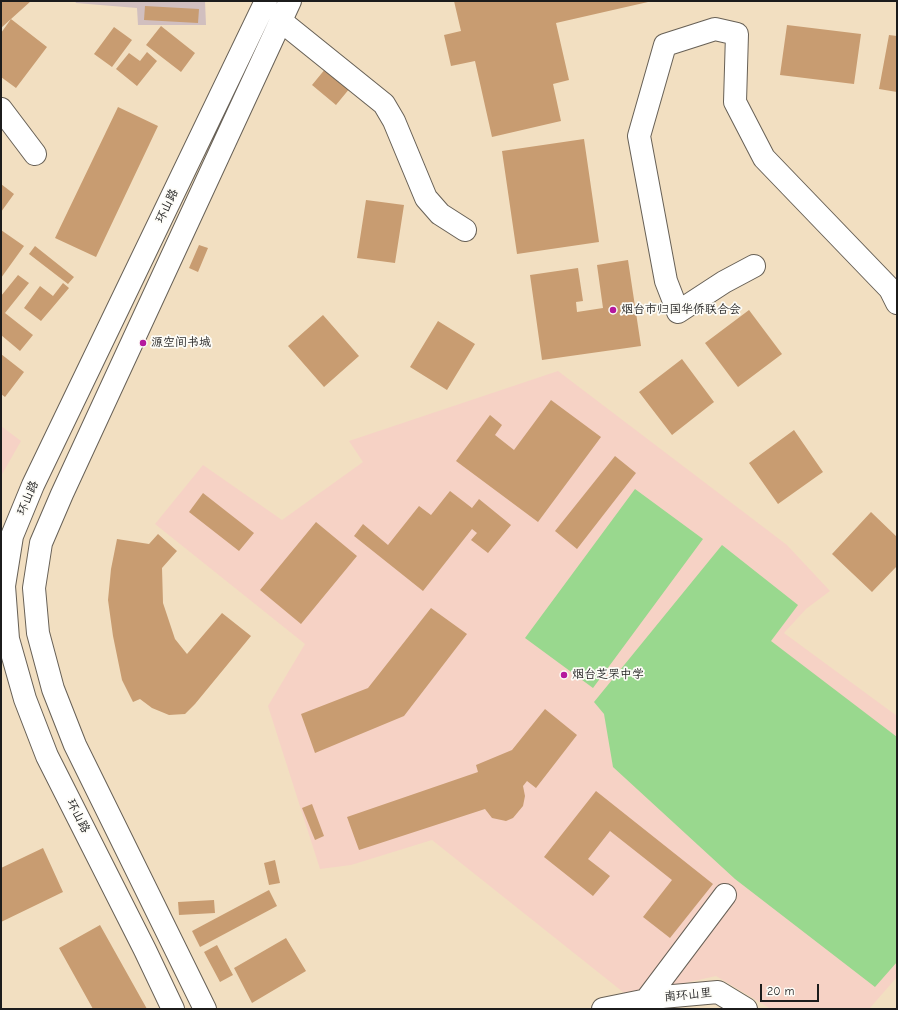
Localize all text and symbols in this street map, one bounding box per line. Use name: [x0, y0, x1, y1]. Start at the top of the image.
street label: 环山路: [153, 187, 181, 225]
place label: 烟台市归国华侨联合会: [621, 303, 741, 317]
marker: 烟台市归国华侨联合会: [608, 305, 618, 315]
place label: 源空间书城: [151, 336, 211, 350]
marker: 源空间书城: [138, 338, 148, 348]
street label: 环山路: [14, 479, 42, 517]
place label: 烟台芝罘中学: [572, 668, 644, 682]
marker: 烟台芝罘中学: [559, 670, 569, 680]
street label: 环山路: [63, 797, 93, 835]
scale bar: [762, 976, 821, 1002]
text: 20 m: [767, 984, 795, 998]
street label: 南环山里: [663, 986, 713, 1004]

